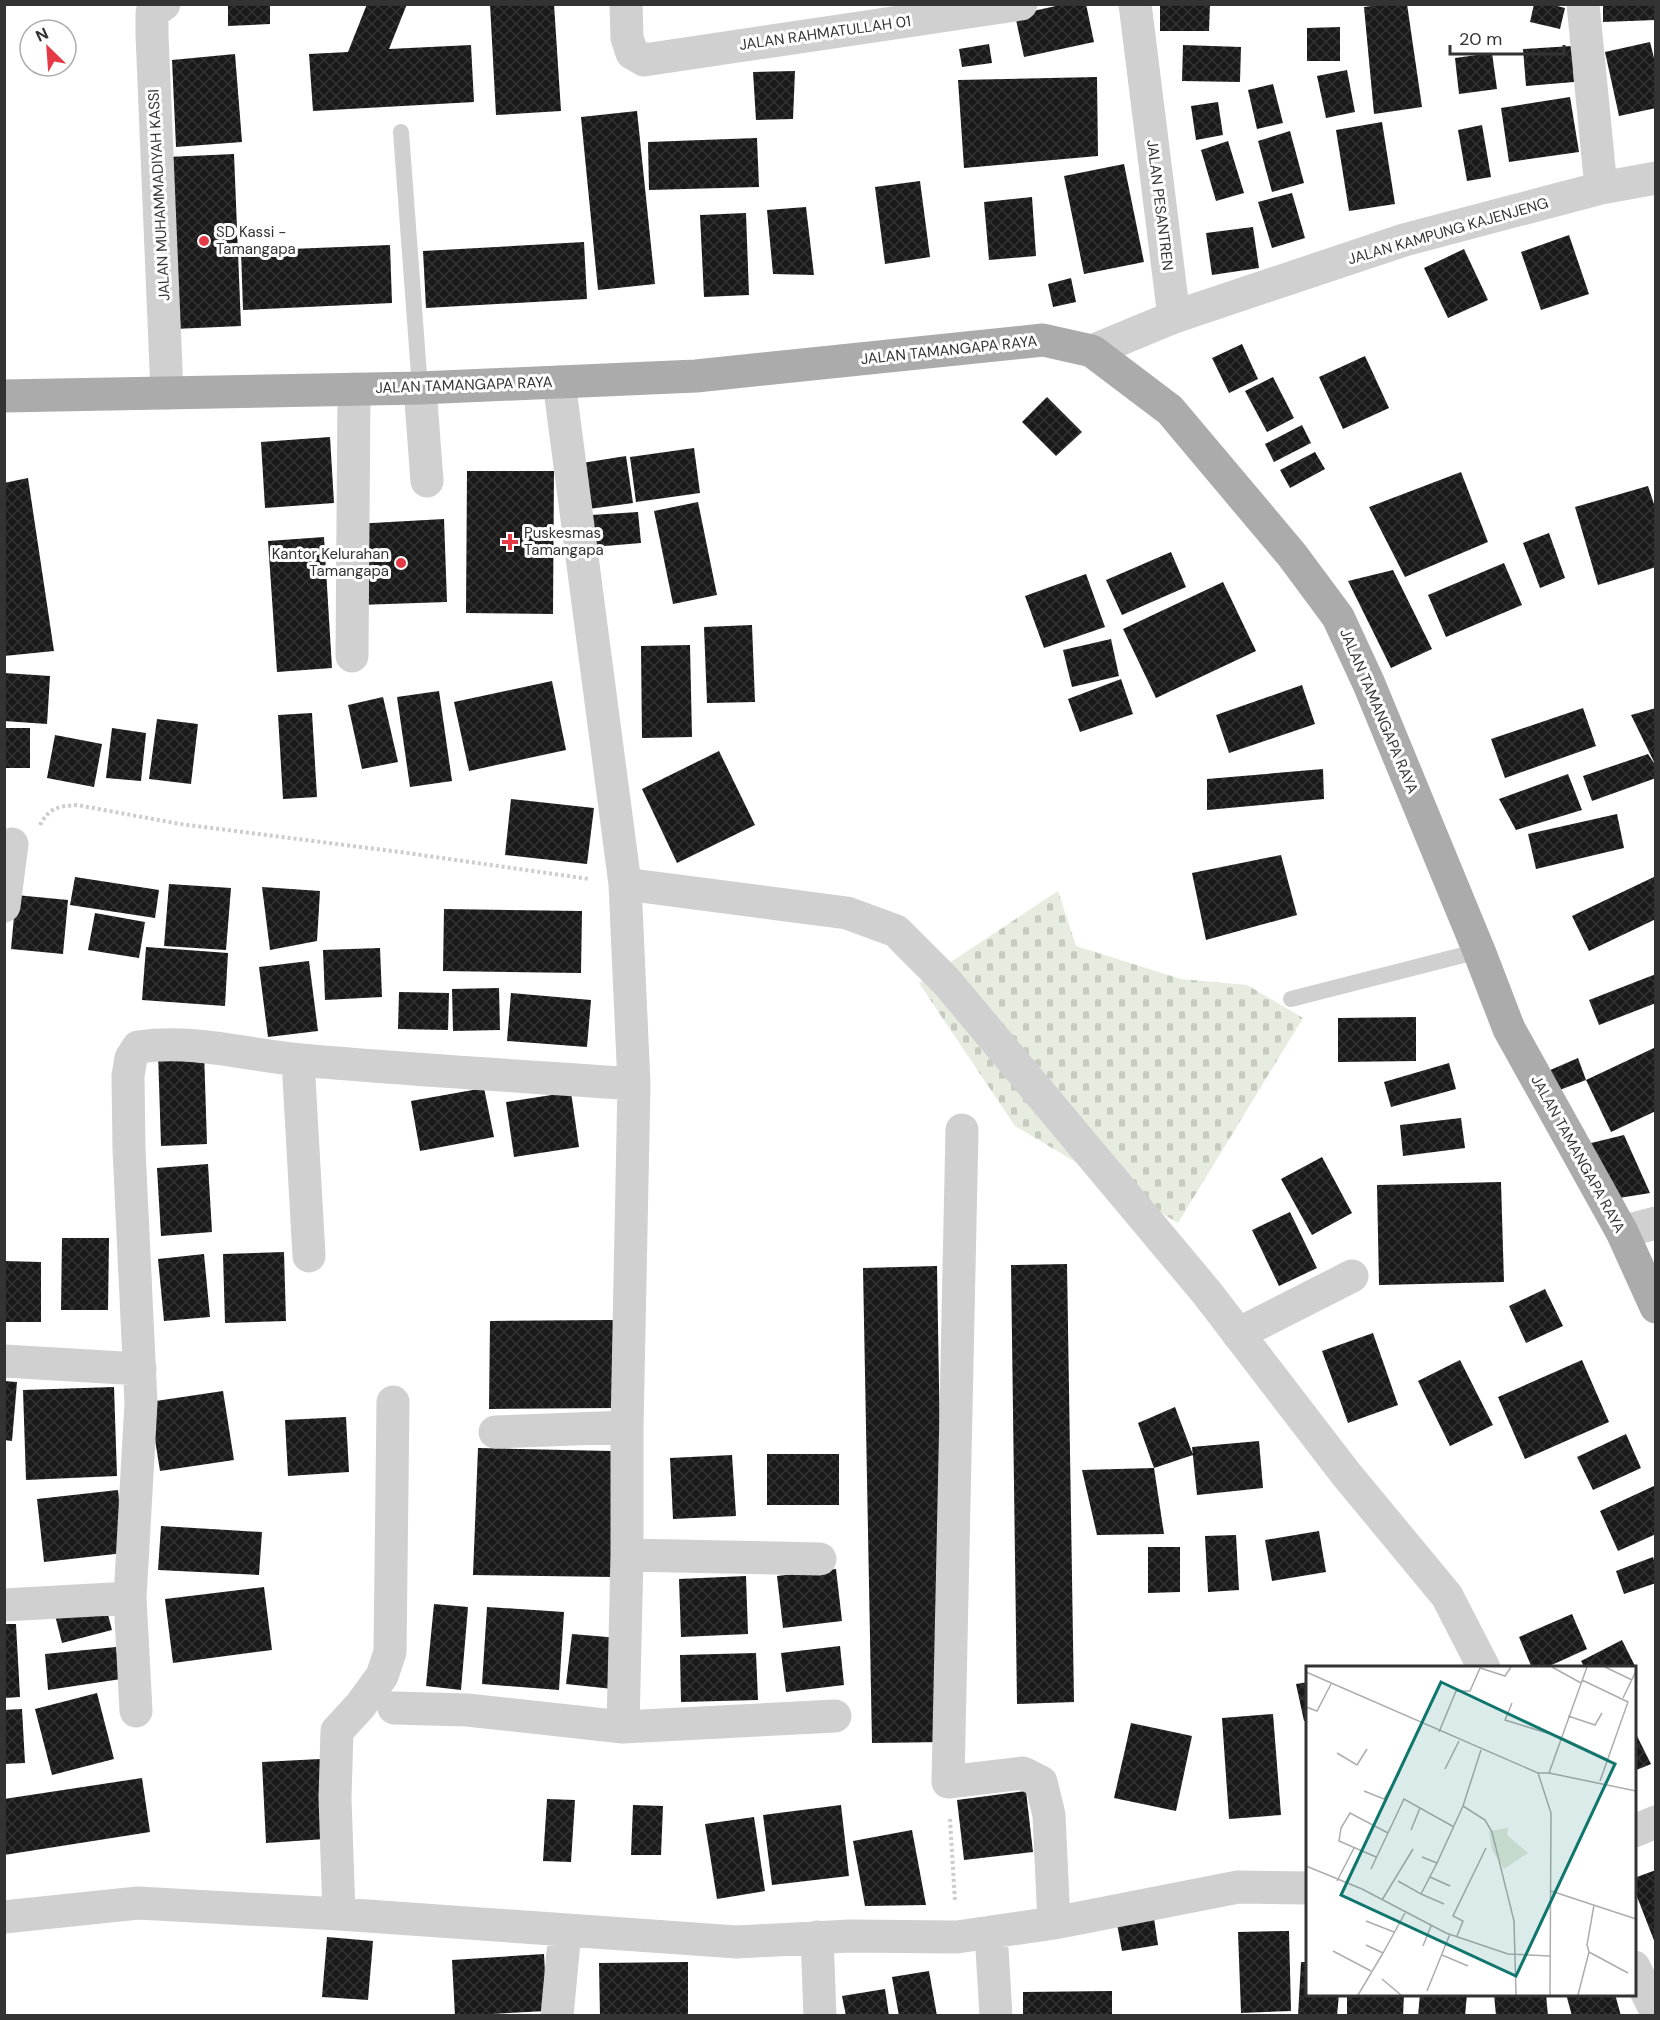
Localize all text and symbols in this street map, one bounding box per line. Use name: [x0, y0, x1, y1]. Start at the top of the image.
street label: JALAN RAHMATULLAH 01: [738, 11, 912, 55]
north arrow: [18, 18, 78, 78]
scale bar: [1450, 18, 1564, 56]
text: N: [32, 23, 52, 47]
text: 20 m: [1459, 27, 1502, 51]
street label: JALAN MUHAMMADIYAH KASSI: [143, 88, 175, 302]
street label: JALAN PESANTREN: [1142, 138, 1178, 272]
street label: JALAN KAMPUNG KAJENJENG: [1345, 193, 1551, 269]
place label: SD Kassi - Tamangapa: [216, 222, 296, 259]
marker: SD Kassi - Tamangapa: [197, 234, 211, 248]
street label: JALAN TAMANGAPA RAYA: [860, 331, 1038, 369]
street label: JALAN TAMANGAPA RAYA: [375, 372, 553, 398]
place label: Puskesmas Tamangapa: [524, 523, 604, 560]
marker: Puskesmas Tamangapa: [501, 533, 519, 551]
place label: Kantor Kelurahan Tamangapa: [272, 544, 389, 581]
marker: Kantor Kelurahan Tamangapa: [394, 556, 408, 570]
street label: JALAN TAMANGAPA RAYA: [1335, 625, 1423, 797]
street label: JALAN TAMANGAPA RAYA: [1526, 1072, 1630, 1236]
inset map: [1306, 1666, 1636, 1996]

